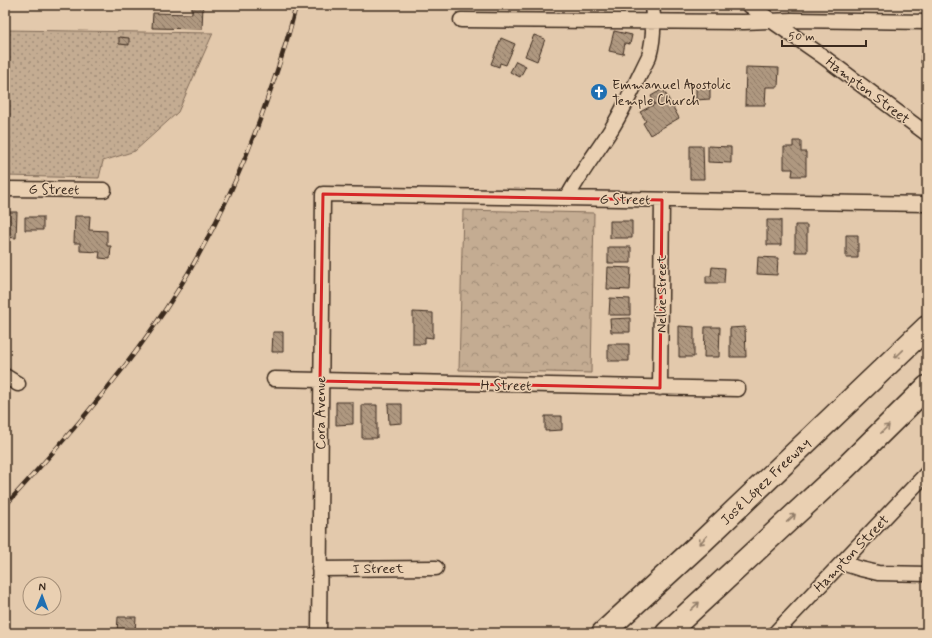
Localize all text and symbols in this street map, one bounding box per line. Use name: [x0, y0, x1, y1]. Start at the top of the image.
scale bar: [782, 22, 866, 48]
text: 50 m: [788, 29, 815, 45]
street label: Hampton Street: [822, 53, 913, 129]
place label: Emmanuel Apostolic Temple Church: [612, 76, 731, 110]
church icon: Emmanuel Apostolic Temple Church: [589, 82, 609, 102]
street label: G Street: [28, 181, 79, 199]
street label: G Street: [599, 191, 650, 209]
street label: Nellie Street: [653, 254, 671, 333]
one-way arrow: [894, 349, 904, 358]
street label: Cora Avenue: [312, 376, 330, 450]
street label: H Street: [481, 377, 531, 395]
one-way arrow: [880, 424, 890, 434]
street label: José López Freeway: [717, 434, 815, 529]
street label: Hampton Street: [810, 511, 894, 596]
one-way arrow: [786, 513, 796, 523]
one-way arrow: [699, 535, 708, 545]
street label: I Street: [352, 560, 404, 578]
north arrow: [22, 576, 62, 616]
text: N: [38, 580, 46, 594]
one-way arrow: [690, 602, 700, 611]

